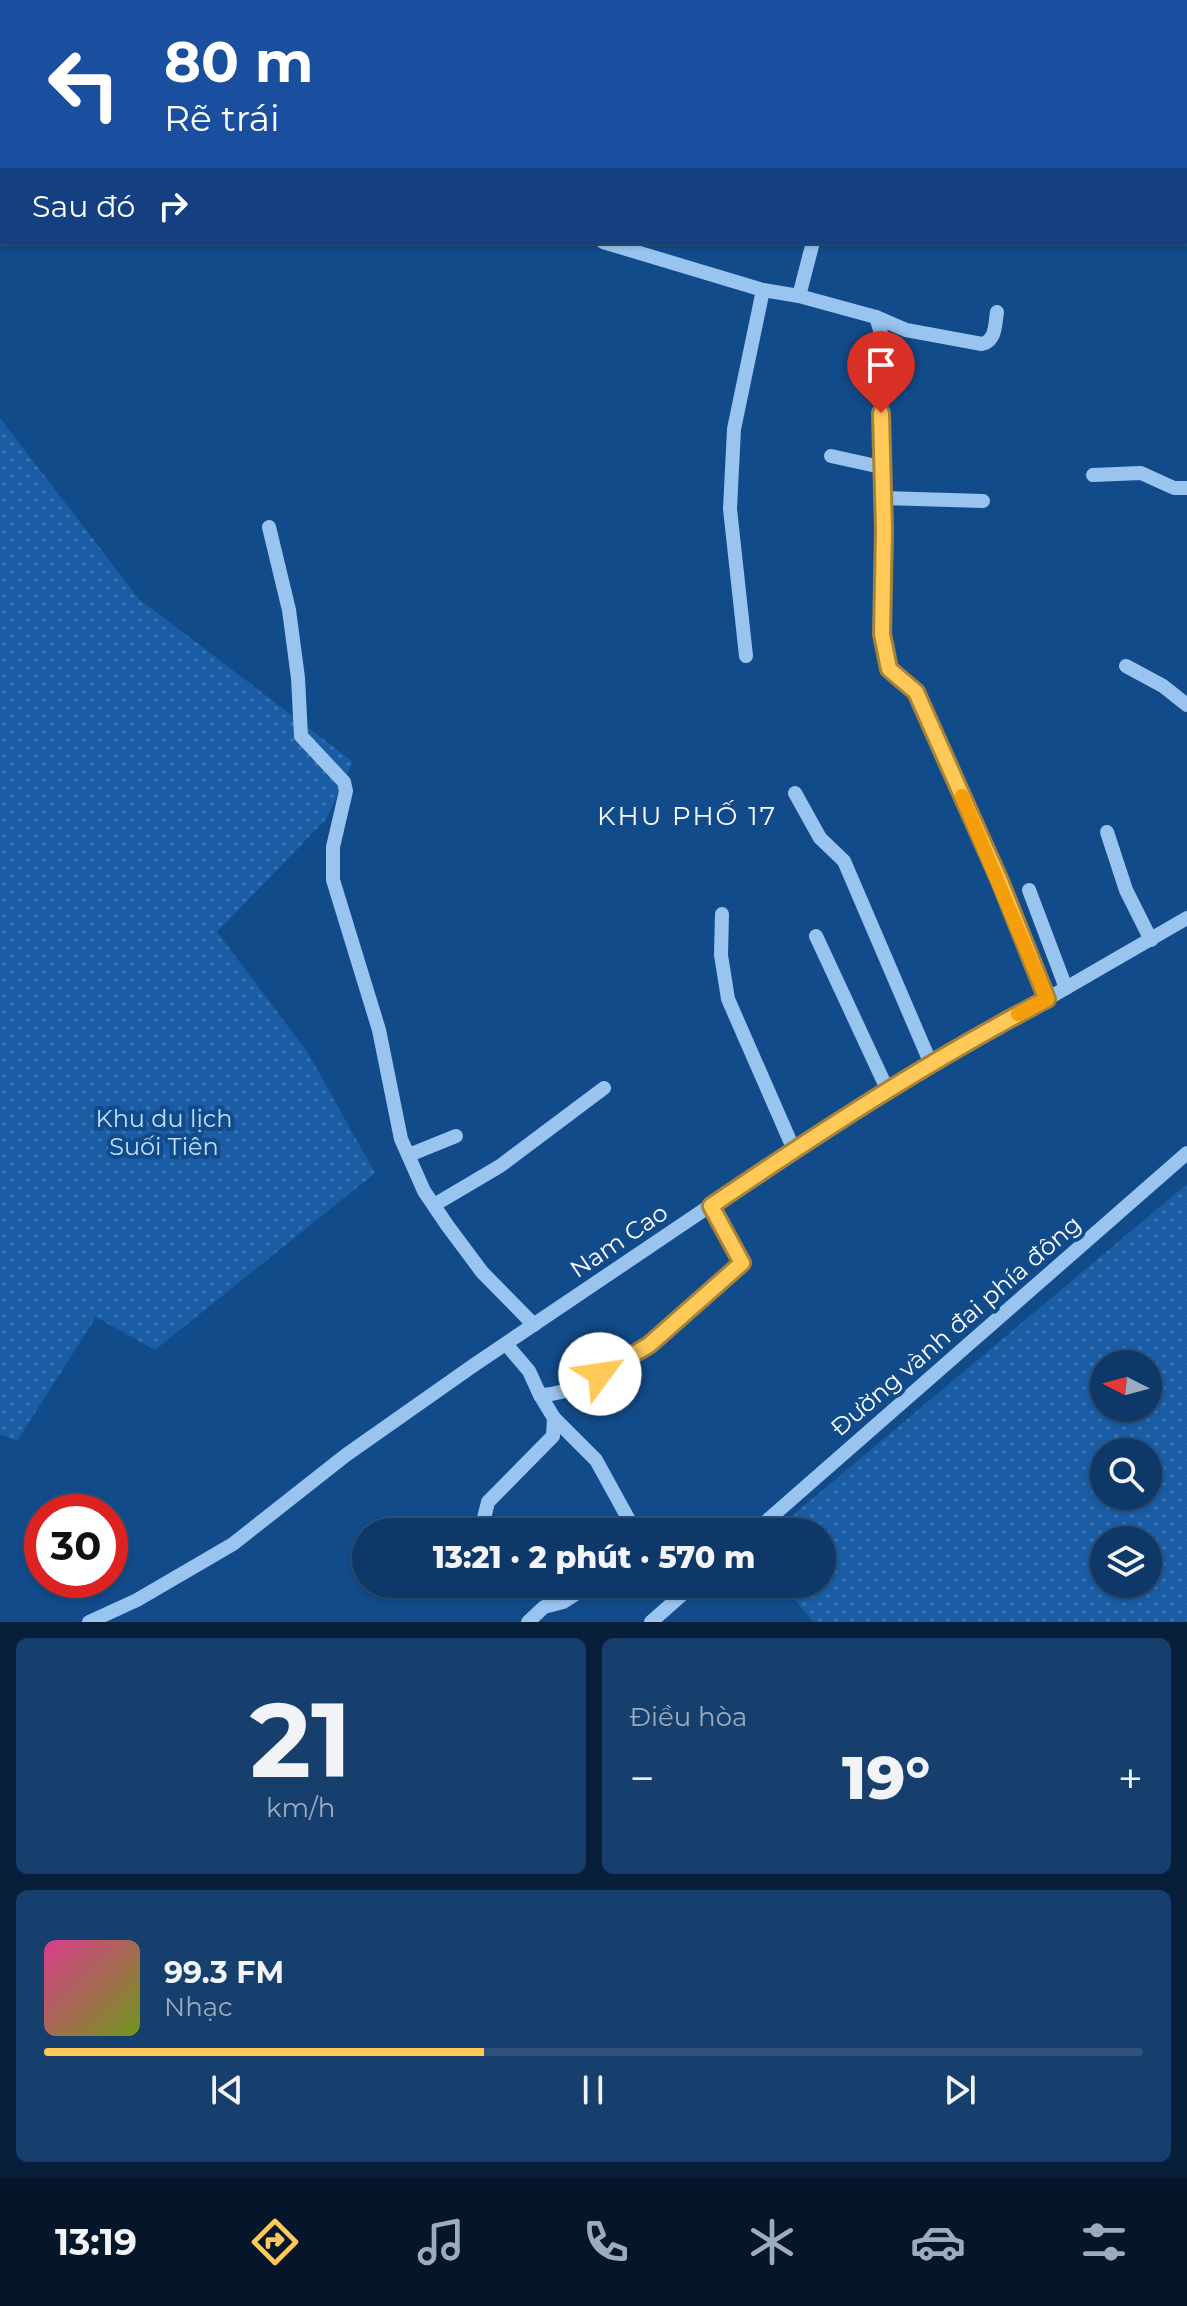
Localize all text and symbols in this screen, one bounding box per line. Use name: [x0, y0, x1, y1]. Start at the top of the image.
text: 80 m: [164, 28, 314, 96]
icon: left: [32, 32, 136, 136]
text: Rẽ trái: [164, 96, 280, 140]
icon: right: [151, 184, 195, 228]
text: Sau đó: [32, 188, 135, 225]
pin: [847, 331, 915, 413]
icon: arrive: [859, 343, 903, 387]
district label: KHU PHỐ 17: [597, 800, 777, 832]
park label: Khu du lịch Suối Tiên: [96, 1104, 232, 1161]
street label: Nam Cao: [564, 1197, 673, 1284]
street label: Đường vành đai phía đông: [825, 1209, 1087, 1442]
position arrow: [558, 1332, 642, 1416]
north arrow: [1090, 1350, 1162, 1422]
map controls: [1090, 1350, 1162, 1598]
button: search: [1090, 1438, 1162, 1510]
speed limit sign: 30: [24, 1494, 128, 1598]
button: layers: [1090, 1526, 1162, 1598]
text: 13:21 · 2 phút · 570 m: [433, 1539, 755, 1576]
text: 21: [250, 1676, 352, 1803]
text: Điều hòa: [630, 1701, 747, 1733]
text: 19°: [842, 1741, 930, 1814]
text: −: [630, 1751, 655, 1805]
text: +: [1118, 1751, 1143, 1805]
text: km/h: [266, 1792, 335, 1824]
text: 99.3 FM: [164, 1954, 284, 1991]
text: Nhạc: [164, 1991, 233, 2023]
icon: previous: [205, 2068, 249, 2112]
icon: pause: [571, 2068, 615, 2112]
icon: next: [938, 2068, 982, 2112]
icon: directions: [247, 2214, 303, 2270]
icon: music: [413, 2214, 469, 2270]
icon: phone: [578, 2214, 634, 2270]
icon: climate: [744, 2214, 800, 2270]
icon: car: [910, 2214, 966, 2270]
icon: filters: [1076, 2214, 1132, 2270]
text: 13:19: [55, 2220, 137, 2264]

